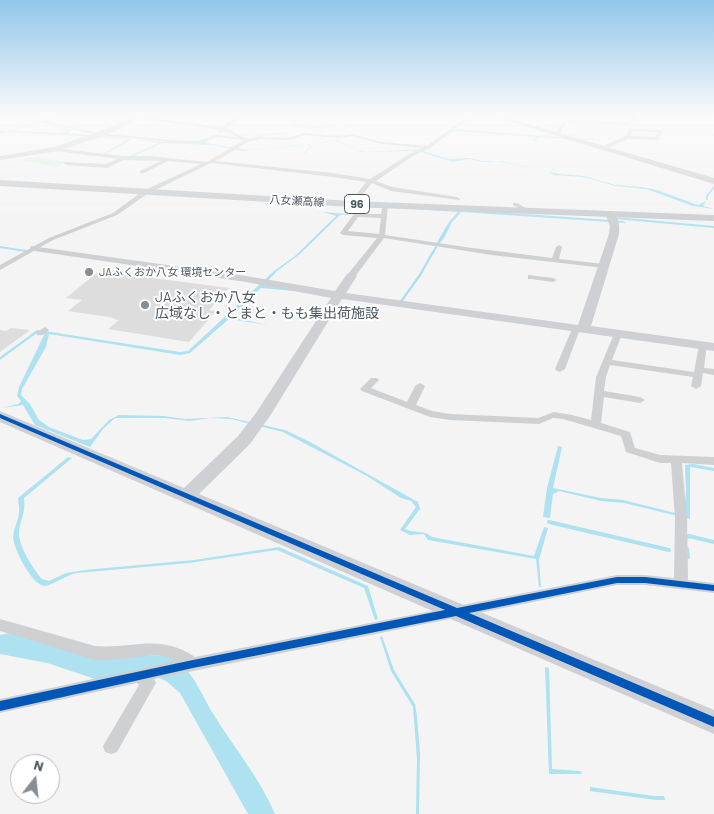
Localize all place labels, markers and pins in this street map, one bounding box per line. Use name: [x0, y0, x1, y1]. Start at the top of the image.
place label: JAふくおか八女 環境センター: [99, 265, 246, 279]
marker: JAふくおか八女 環境センター: [83, 266, 95, 278]
place label: JAふくおか八女 広域なし・とまと・もも集出荷施設: [155, 289, 379, 322]
marker: JAふくおか八女 広域なし・とまと・もも集出荷施設: [139, 299, 151, 311]

